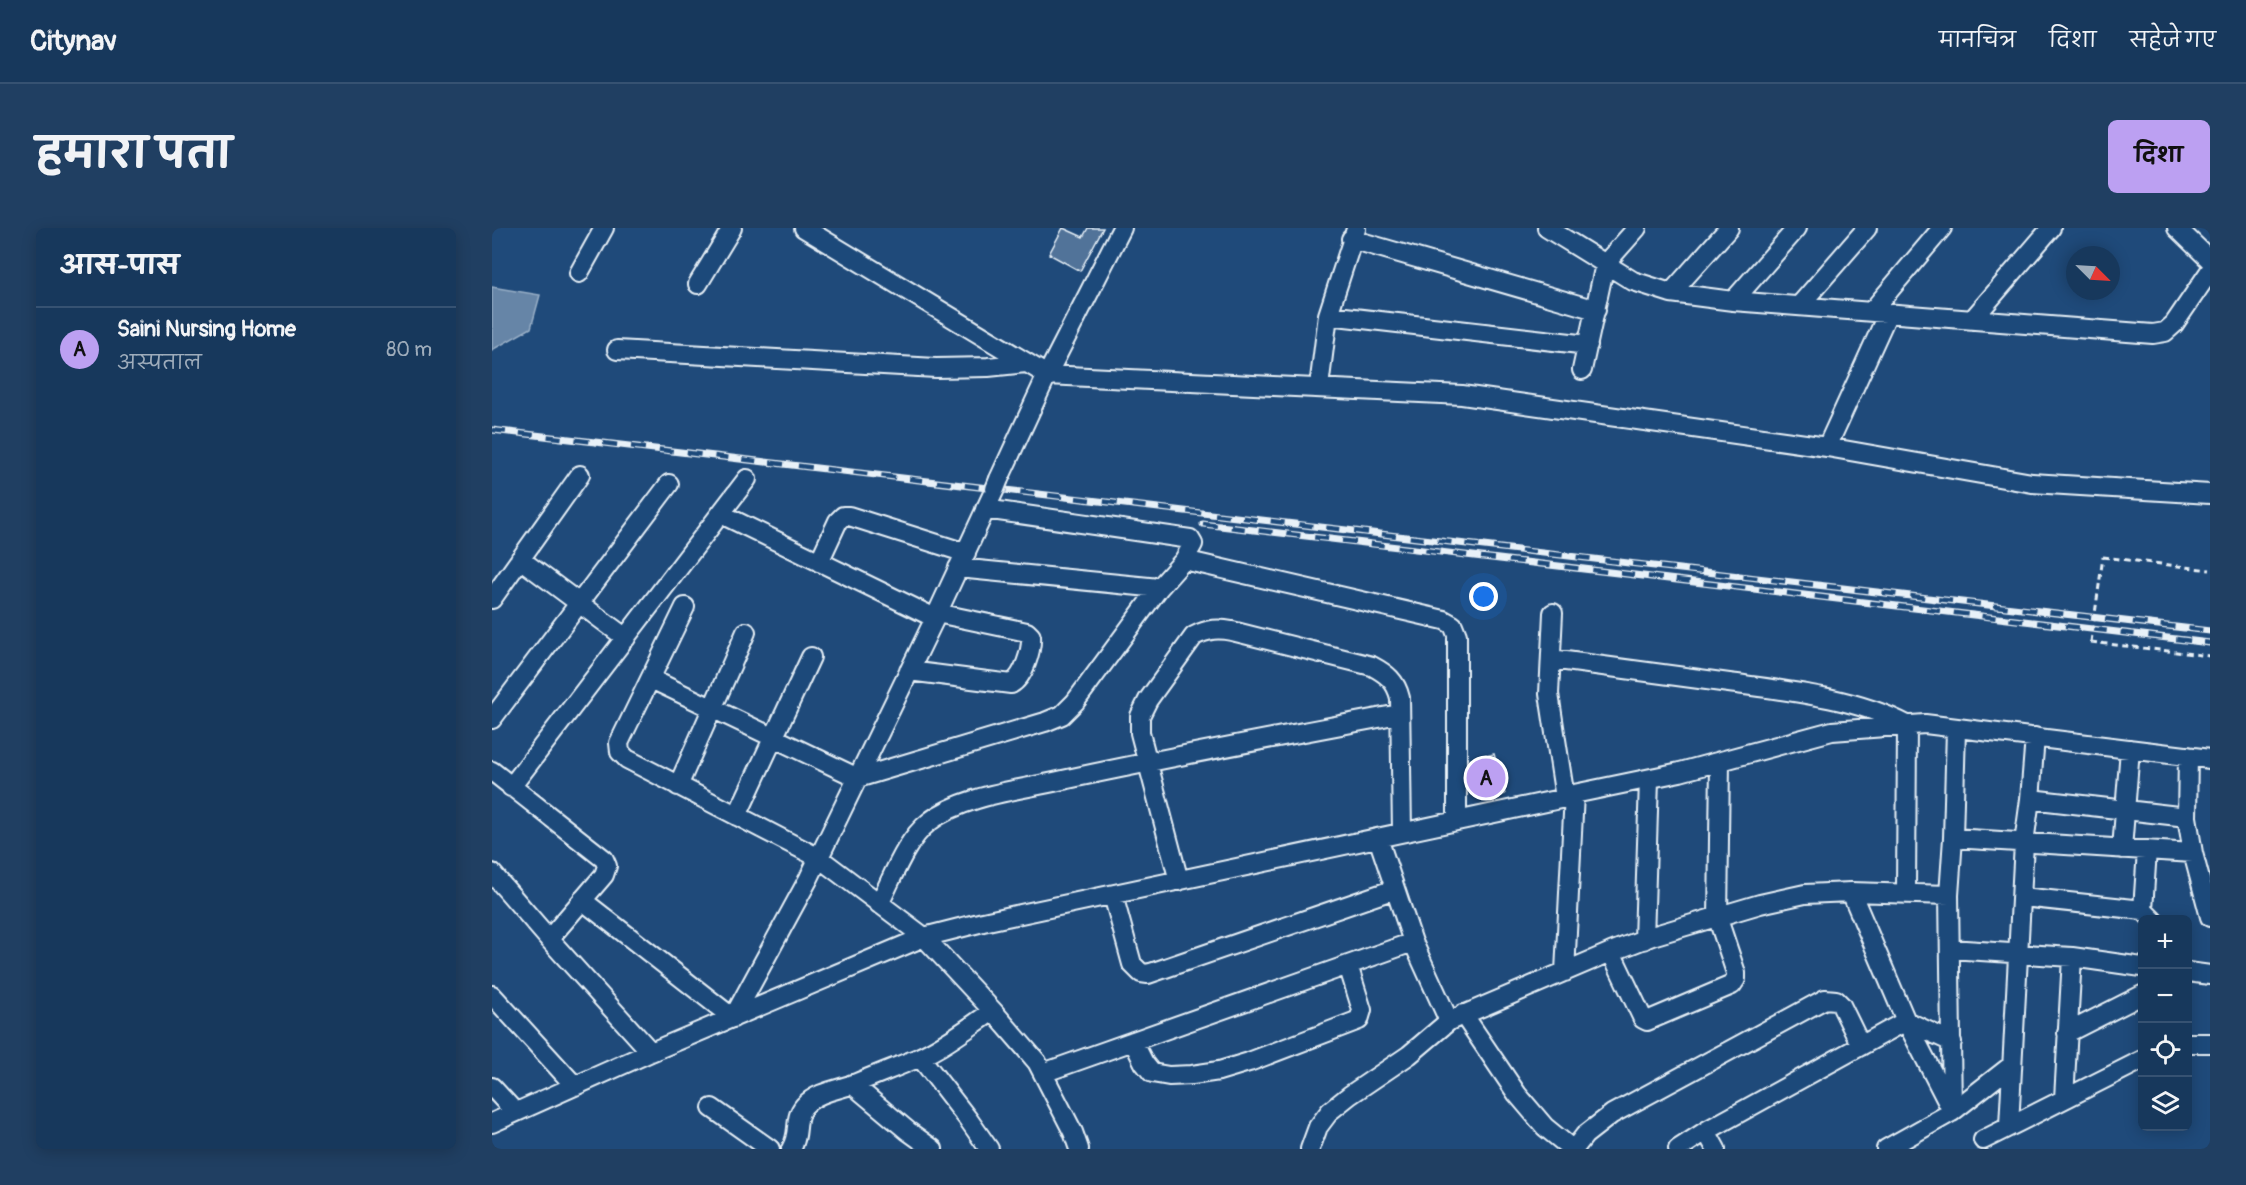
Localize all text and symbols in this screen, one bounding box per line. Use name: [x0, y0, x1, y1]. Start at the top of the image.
text: Citynav: [30, 24, 117, 59]
text: मानचित्र: [1939, 27, 2016, 54]
text: दिशा: [2049, 27, 2097, 54]
text: सहेजे गए: [2130, 27, 2216, 54]
button: दिशा: [2108, 120, 2210, 193]
text: हमारा पता: [36, 128, 232, 180]
north arrow: [2066, 246, 2120, 300]
text: आस-पास: [60, 250, 179, 282]
text: Saini Nursing Home: [117, 315, 296, 343]
text: A: [73, 337, 86, 362]
text: 80 m: [386, 337, 432, 362]
text: अस्पताल: [117, 350, 202, 375]
your location: [1469, 582, 1498, 611]
pin: A: [1466, 756, 1506, 800]
map controls: [2138, 915, 2192, 1131]
button: +: [2138, 915, 2192, 969]
button: −: [2138, 969, 2192, 1023]
button: locate: [2138, 1023, 2192, 1077]
button: layers: [2138, 1077, 2192, 1131]

